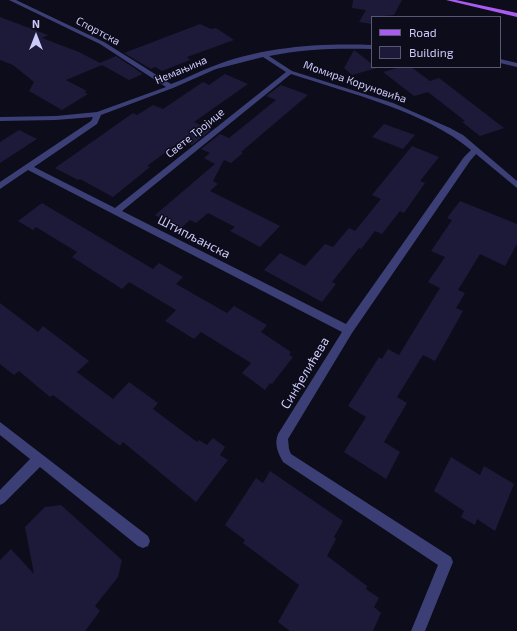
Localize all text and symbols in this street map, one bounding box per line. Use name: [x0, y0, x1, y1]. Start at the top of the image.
street label: Спортска: [74, 14, 122, 48]
north arrow: [16, 16, 56, 56]
legend: [371, 16, 501, 68]
text: N: [32, 17, 40, 30]
text: Road: [409, 25, 437, 39]
text: Building: [409, 45, 453, 59]
street label: Немањина: [153, 53, 209, 87]
street label: Момира Коруновића: [302, 58, 408, 106]
street label: Свете Тројице: [163, 105, 227, 161]
street label: Штипљанска: [155, 212, 233, 262]
street label: Синђелићева: [277, 334, 333, 412]

